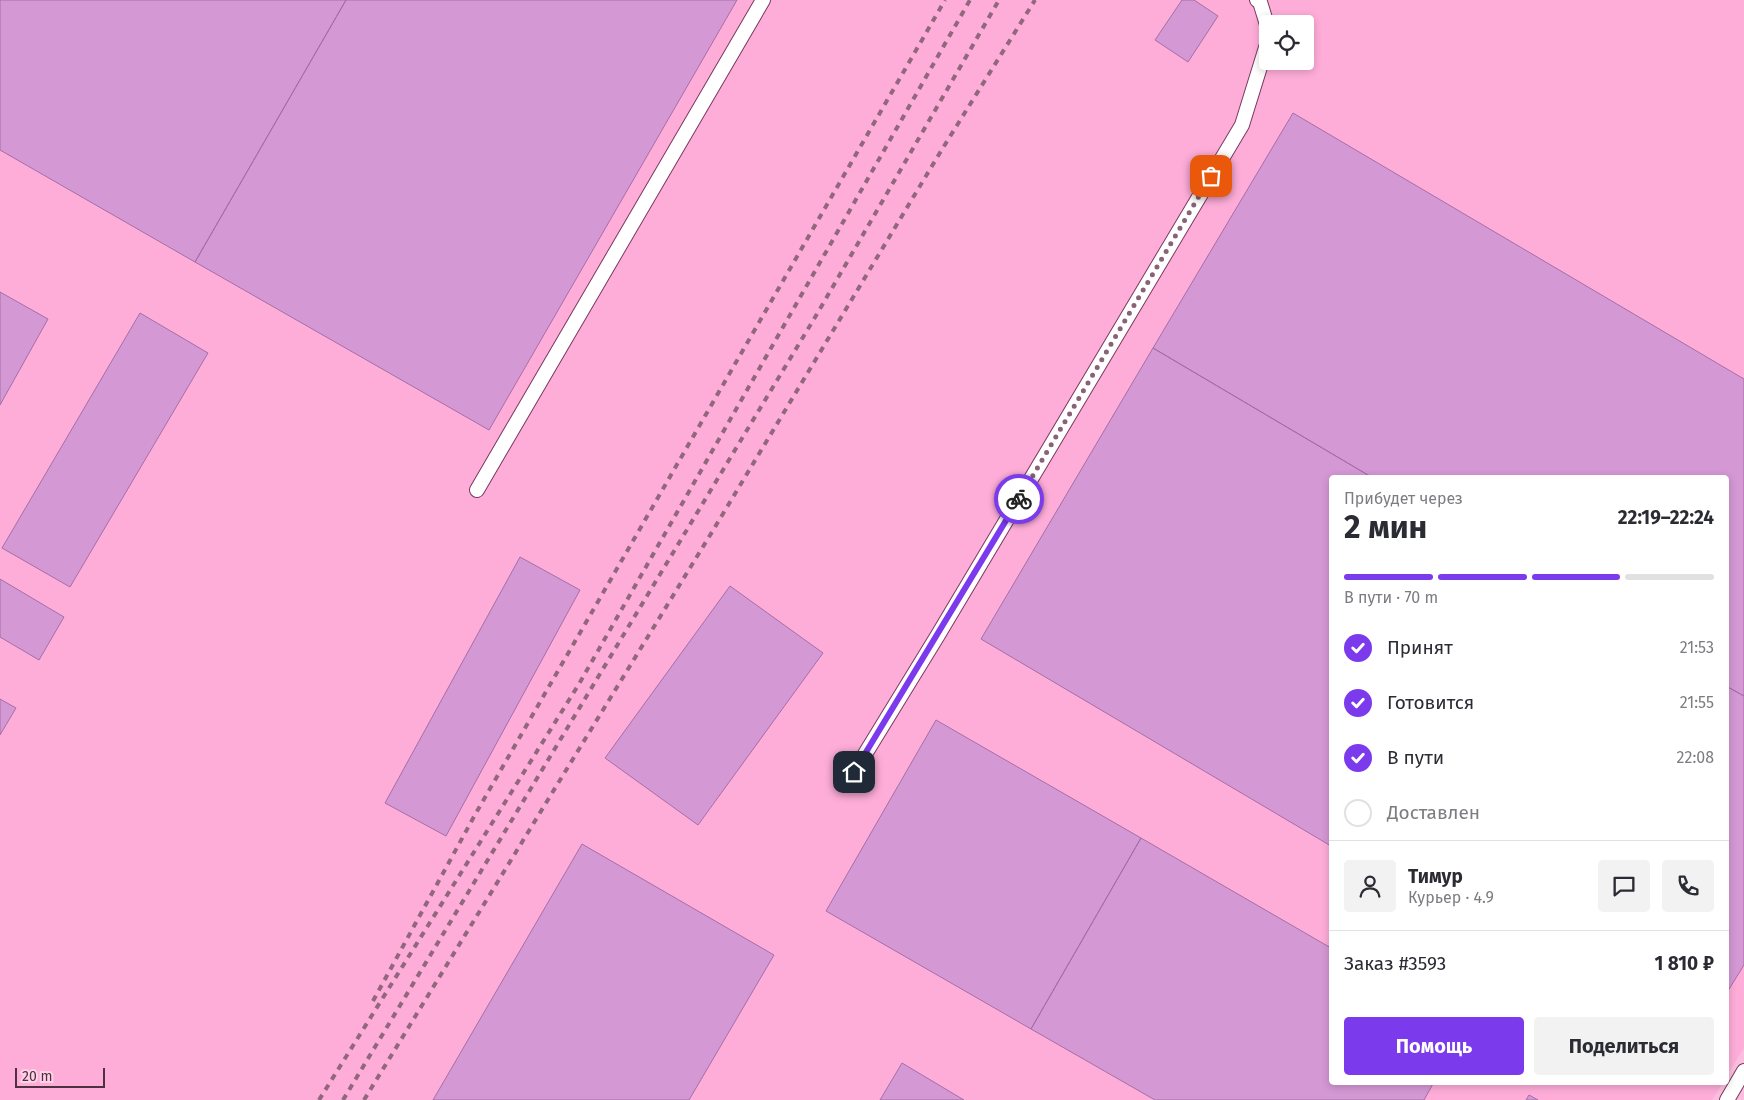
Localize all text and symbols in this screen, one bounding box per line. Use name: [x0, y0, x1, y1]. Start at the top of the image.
map controls: [1259, 15, 1314, 70]
button: locate: [1259, 15, 1314, 70]
pin: [1190, 155, 1232, 197]
icon: bag: [1197, 162, 1225, 190]
courier: [994, 474, 1044, 524]
icon: bike: [1005, 485, 1033, 513]
text: Прибудет через: [1344, 489, 1463, 508]
text: 22:19–22:24: [1618, 506, 1714, 529]
text: 2 мин: [1344, 508, 1427, 546]
text: В пути · 70 m: [1344, 588, 1438, 607]
icon: check: [1344, 634, 1372, 662]
text: Принят: [1387, 636, 1453, 659]
text: 21:53: [1680, 638, 1714, 657]
icon: check: [1344, 689, 1372, 717]
text: Готовится: [1387, 691, 1474, 714]
text: 21:55: [1680, 693, 1714, 712]
icon: check: [1344, 744, 1372, 772]
text: В пути: [1387, 746, 1444, 769]
text: 22:08: [1677, 748, 1714, 767]
pin: [833, 751, 875, 793]
icon: home: [840, 758, 868, 786]
text: Доставлен: [1387, 801, 1480, 824]
button: person: [1344, 860, 1396, 912]
button: chat: [1598, 860, 1650, 912]
button: phone: [1662, 860, 1714, 912]
text: Тимур: [1408, 865, 1463, 888]
text: Курьер · 4.9: [1408, 888, 1494, 907]
text: Заказ #3593: [1344, 952, 1446, 975]
text: 1 810 ₽: [1654, 952, 1714, 975]
button: Помощь: [1344, 1017, 1524, 1075]
button: Поделиться: [1534, 1017, 1714, 1075]
scale bar: [15, 1065, 105, 1088]
text: 20 m: [22, 1068, 52, 1085]

